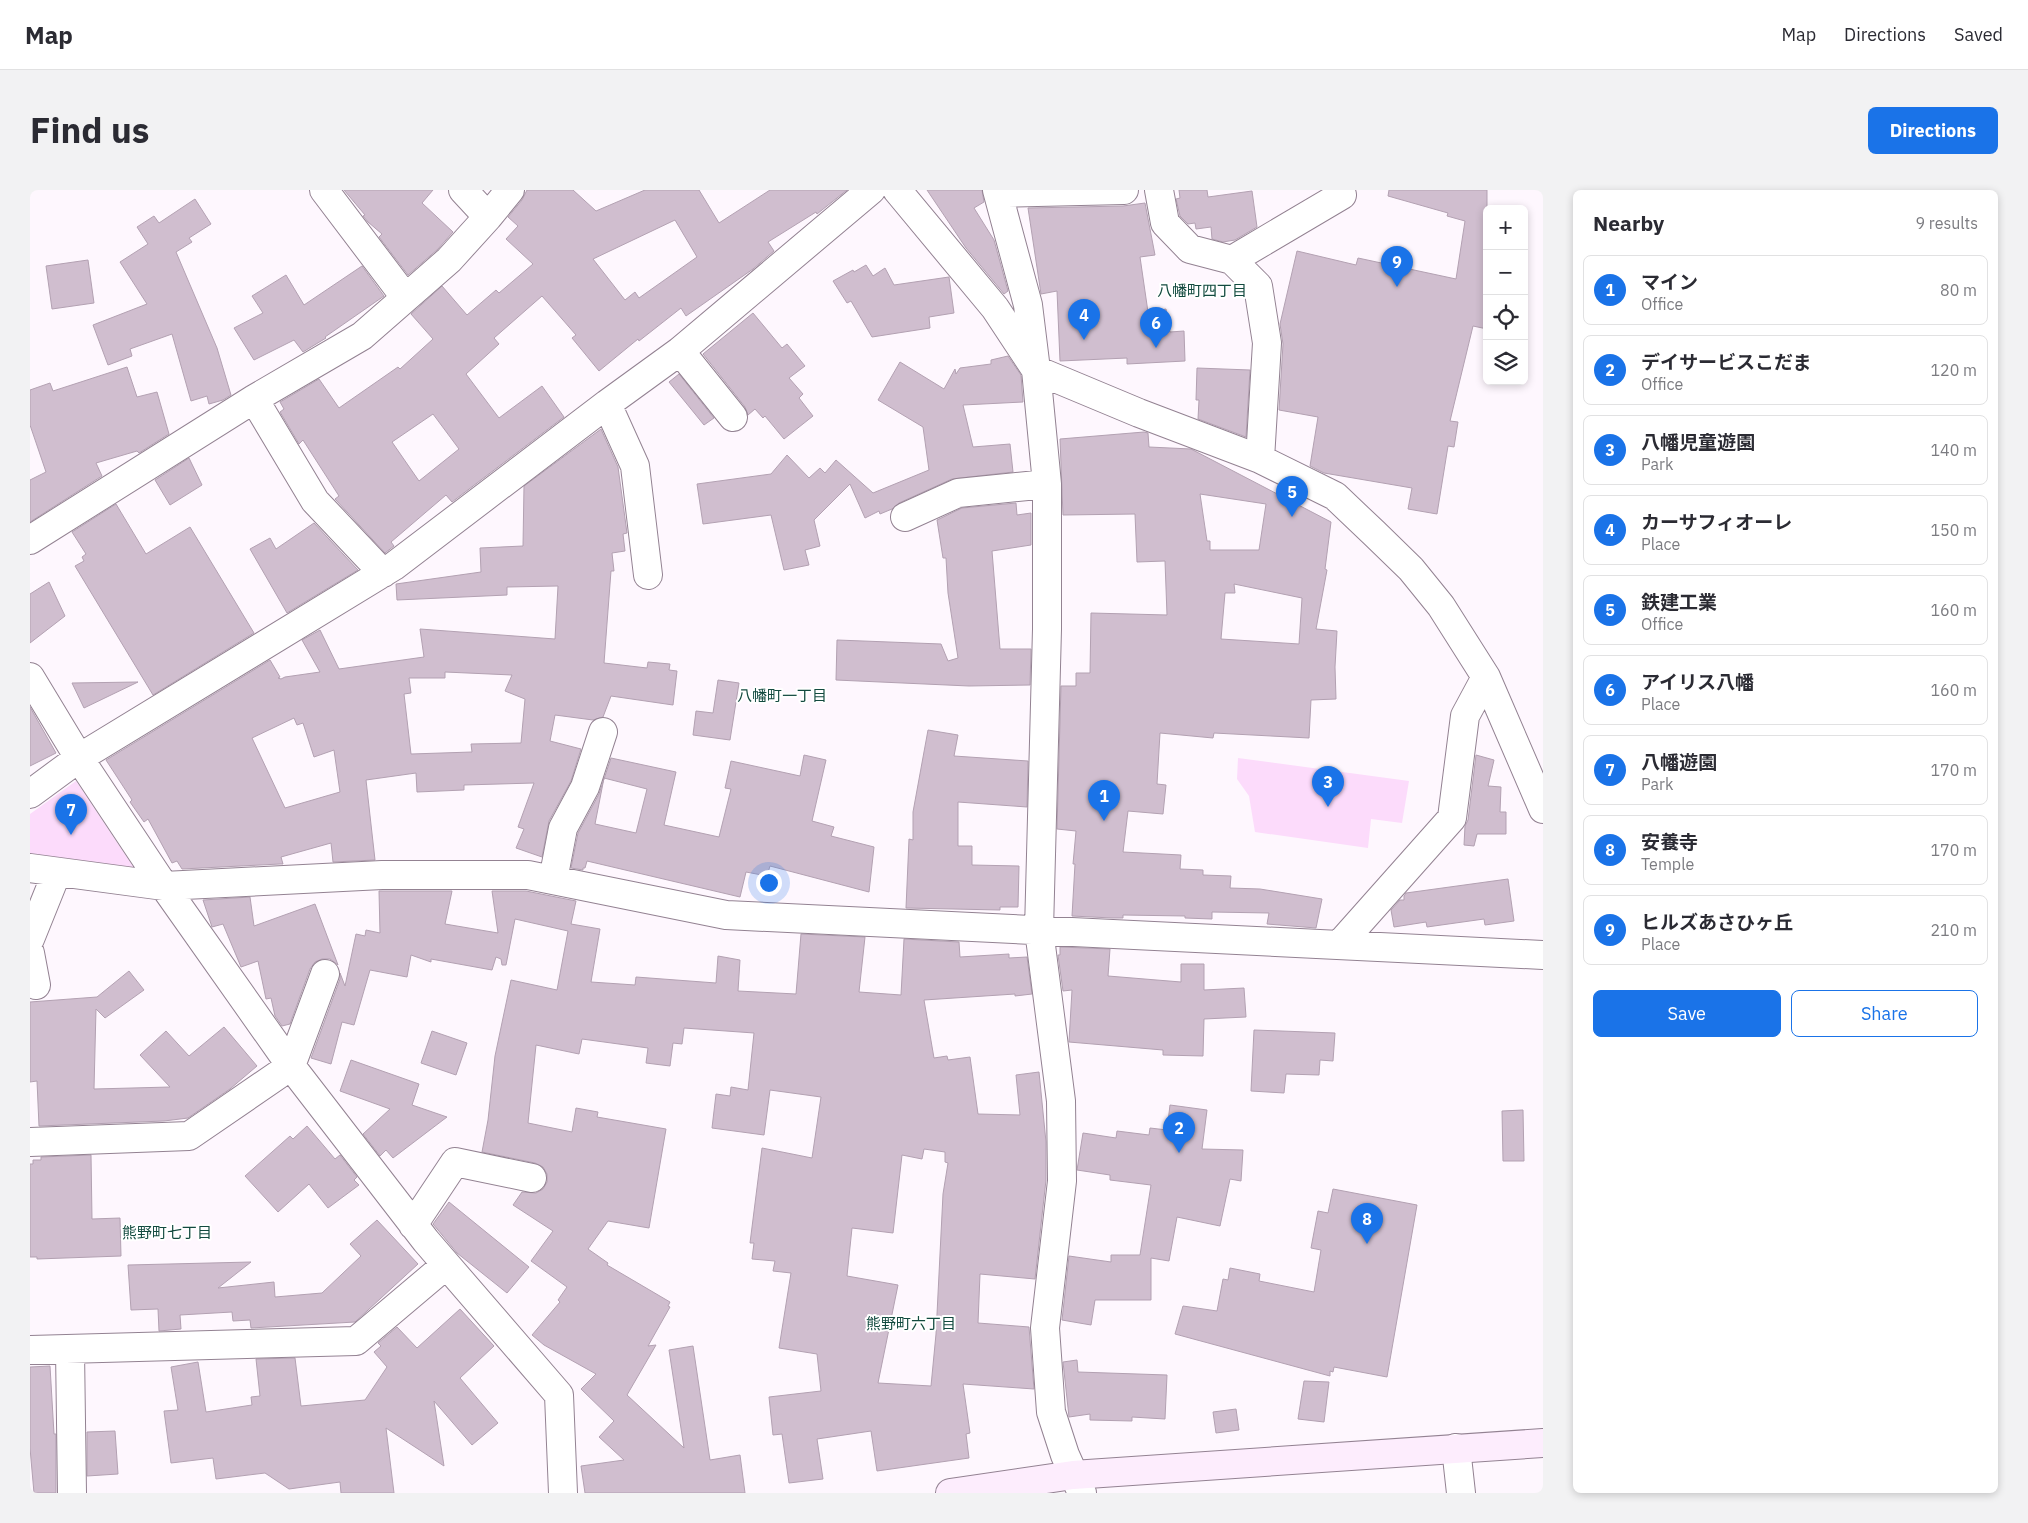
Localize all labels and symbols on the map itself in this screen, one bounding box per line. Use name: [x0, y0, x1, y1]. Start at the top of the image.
pin: 9: [1381, 246, 1413, 287]
district label: 八幡町四丁目: [1157, 281, 1247, 300]
pin: 4: [1068, 299, 1100, 340]
pin: 6: [1140, 307, 1172, 348]
pin: 5: [1276, 476, 1308, 517]
district label: 八幡町一丁目: [737, 686, 827, 705]
pin: 3: [1312, 766, 1344, 807]
pin: 1: [1088, 780, 1120, 821]
pin: 7: [55, 794, 87, 835]
your location: [756, 870, 782, 896]
pin: 2: [1163, 1112, 1195, 1153]
pin: 8: [1351, 1203, 1383, 1244]
district label: 熊野町七丁目: [122, 1223, 212, 1242]
district label: 熊野町六丁目: [866, 1314, 956, 1333]

